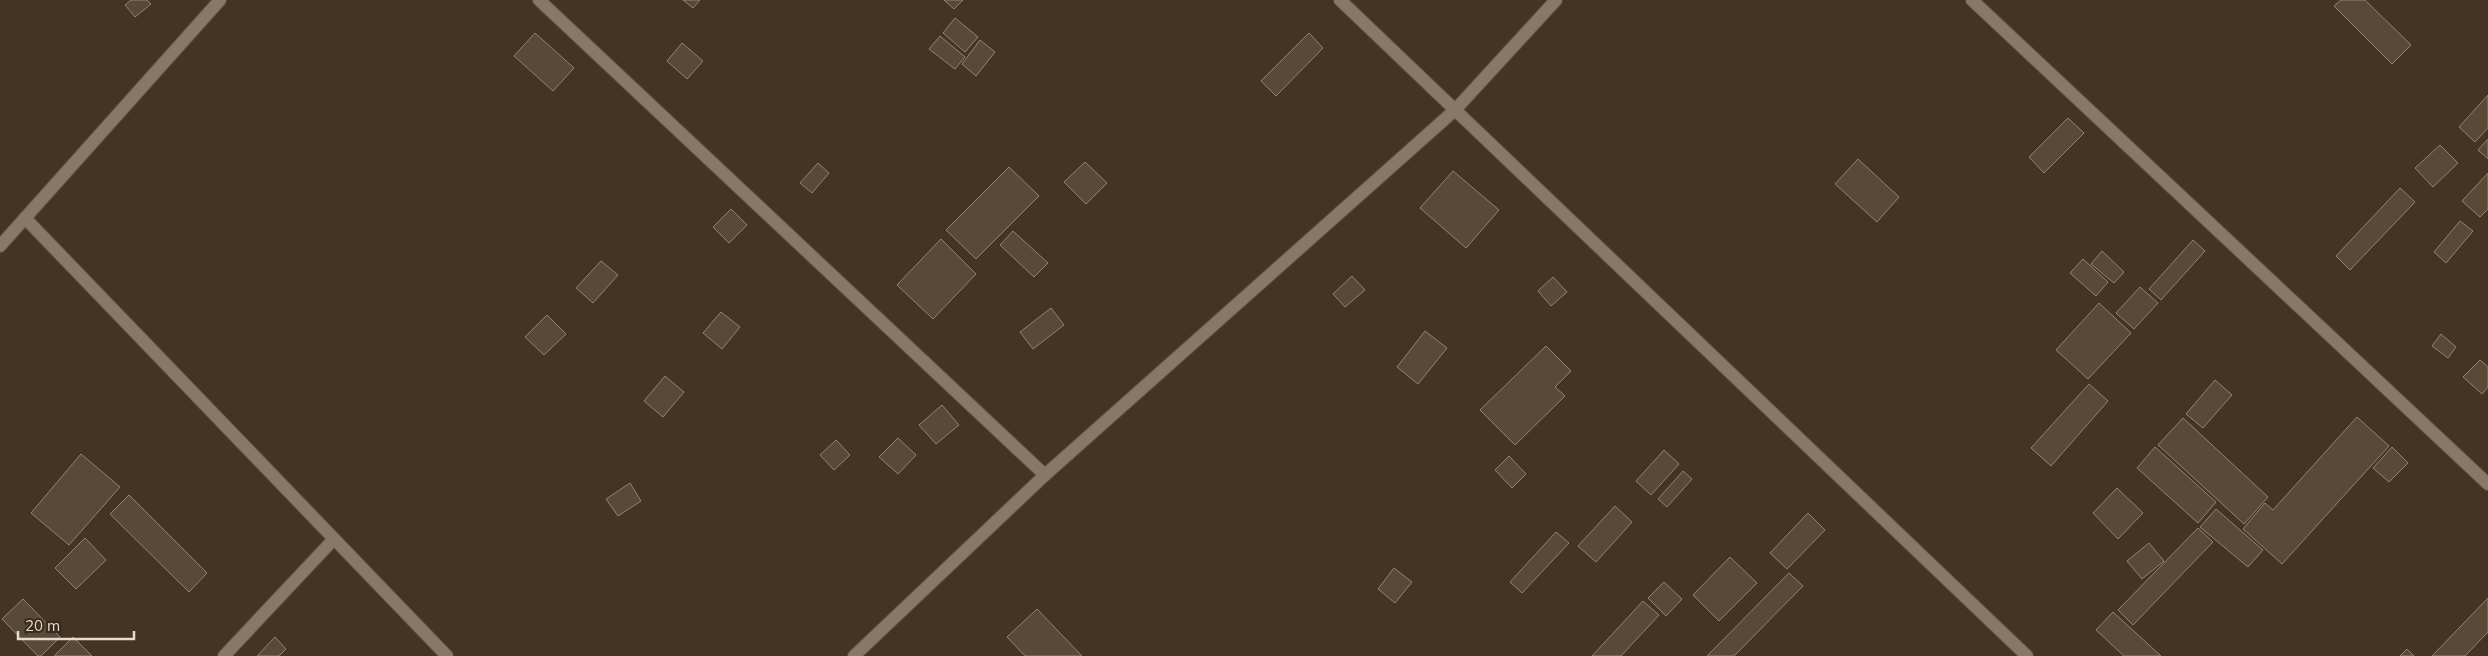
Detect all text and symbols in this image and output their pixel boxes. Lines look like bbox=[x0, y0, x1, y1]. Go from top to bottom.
scale bar bbox=[18, 608, 134, 640]
text: 20 m bbox=[25, 616, 60, 635]

